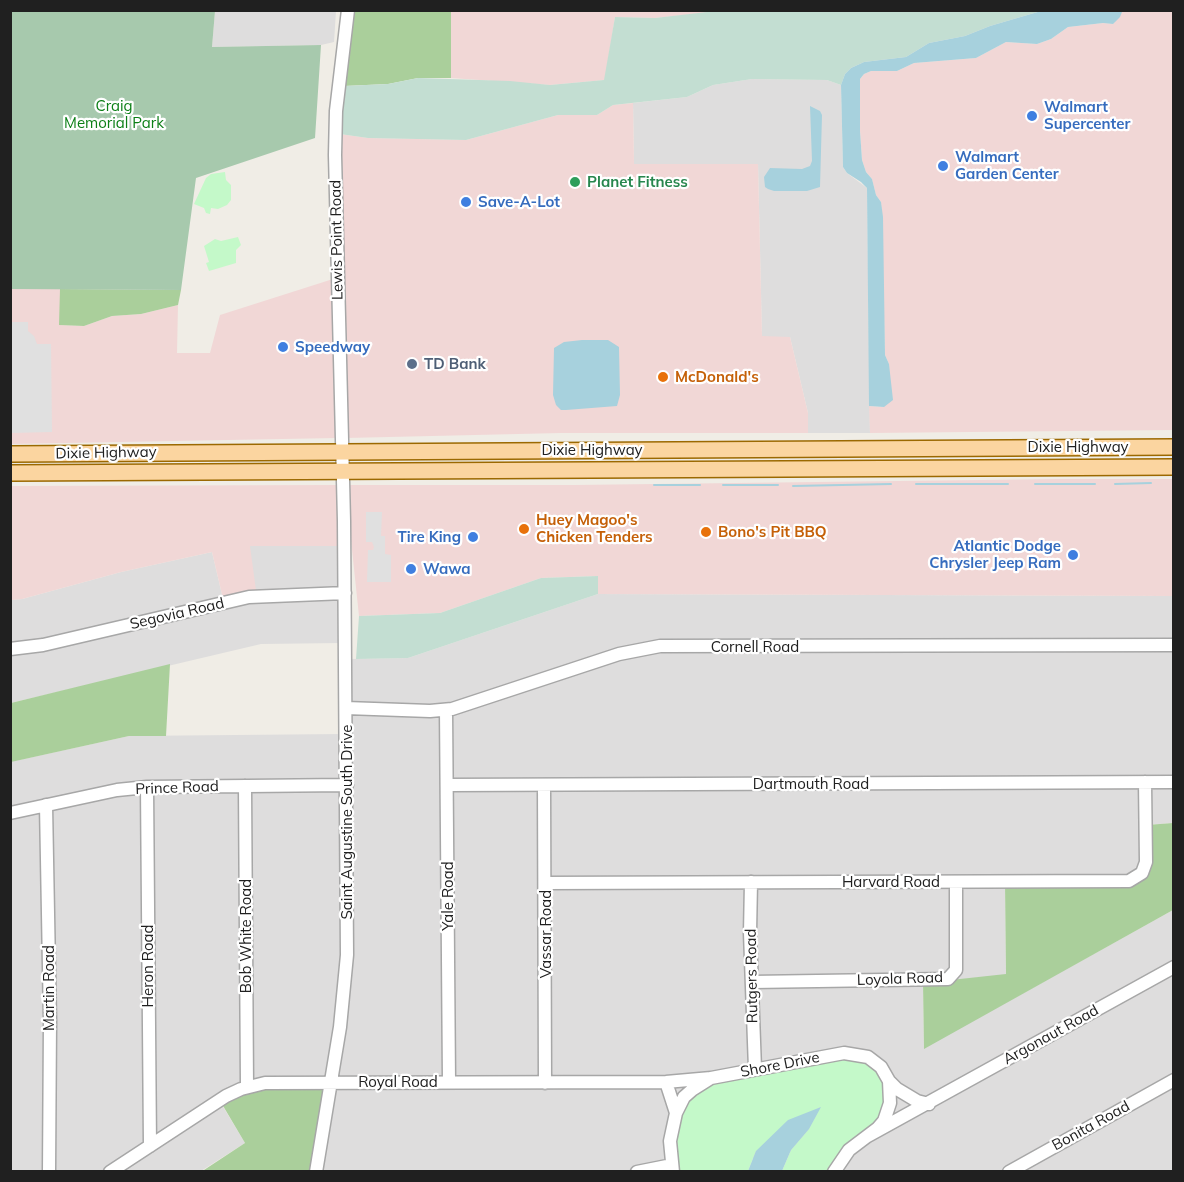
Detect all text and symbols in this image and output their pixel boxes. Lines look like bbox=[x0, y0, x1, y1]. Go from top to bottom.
park label: Craig Memorial Park bbox=[64, 97, 164, 132]
place label: Walmart Supercenter bbox=[1044, 98, 1130, 133]
marker: Walmart Supercenter bbox=[1025, 109, 1039, 123]
place label: Walmart Garden Center bbox=[955, 148, 1059, 183]
marker: Walmart Garden Center bbox=[936, 159, 950, 173]
place label: Planet Fitness bbox=[587, 173, 688, 191]
marker: Planet Fitness bbox=[568, 175, 582, 189]
street label: Lewis Point Road bbox=[327, 180, 347, 300]
place label: Save-A-Lot bbox=[478, 193, 560, 211]
marker: Save-A-Lot bbox=[459, 195, 473, 209]
place label: Speedway bbox=[295, 338, 370, 356]
marker: Speedway bbox=[276, 340, 290, 354]
place label: TD Bank bbox=[424, 355, 486, 373]
marker: TD Bank bbox=[405, 357, 419, 371]
place label: McDonald's bbox=[675, 368, 759, 386]
marker: McDonald's bbox=[656, 370, 670, 384]
street label: Dixie Highway bbox=[1027, 438, 1129, 456]
street label: Dixie Highway bbox=[541, 441, 643, 459]
street label: Dixie Highway bbox=[55, 443, 157, 463]
place label: Huey Magoo's Chicken Tenders bbox=[536, 511, 653, 546]
marker: Huey Magoo's Chicken Tenders bbox=[517, 522, 531, 536]
place label: Bono's Pit BBQ bbox=[718, 523, 827, 541]
marker: Bono's Pit BBQ bbox=[699, 525, 713, 539]
place label: Tire King bbox=[397, 528, 461, 546]
marker: Tire King bbox=[466, 530, 480, 544]
place label: Atlantic Dodge Chrysler Jeep Ram bbox=[929, 537, 1061, 572]
marker: Atlantic Dodge Chrysler Jeep Ram bbox=[1066, 548, 1080, 562]
place label: Wawa bbox=[423, 560, 471, 578]
marker: Wawa bbox=[404, 562, 418, 576]
street label: Segovia Road bbox=[128, 594, 226, 634]
street label: Cornell Road bbox=[711, 638, 799, 656]
street label: Saint Augustine South Drive bbox=[338, 724, 356, 920]
street label: Dartmouth Road bbox=[753, 775, 869, 793]
street label: Prince Road bbox=[135, 778, 219, 798]
street label: Yale Road bbox=[439, 861, 457, 931]
street label: Harvard Road bbox=[842, 873, 940, 891]
street label: Bob White Road bbox=[237, 879, 255, 993]
street label: Vassar Road bbox=[537, 890, 555, 978]
street label: Heron Road bbox=[139, 924, 157, 1008]
street label: Rutgers Road bbox=[742, 928, 762, 1024]
street label: Martin Road bbox=[40, 945, 58, 1031]
street label: Loyola Road bbox=[857, 969, 943, 989]
street label: Argonaut Road bbox=[1000, 1001, 1102, 1069]
street label: Shore Drive bbox=[739, 1048, 821, 1082]
street label: Royal Road bbox=[358, 1073, 438, 1091]
street label: Bonita Road bbox=[1049, 1097, 1133, 1155]

